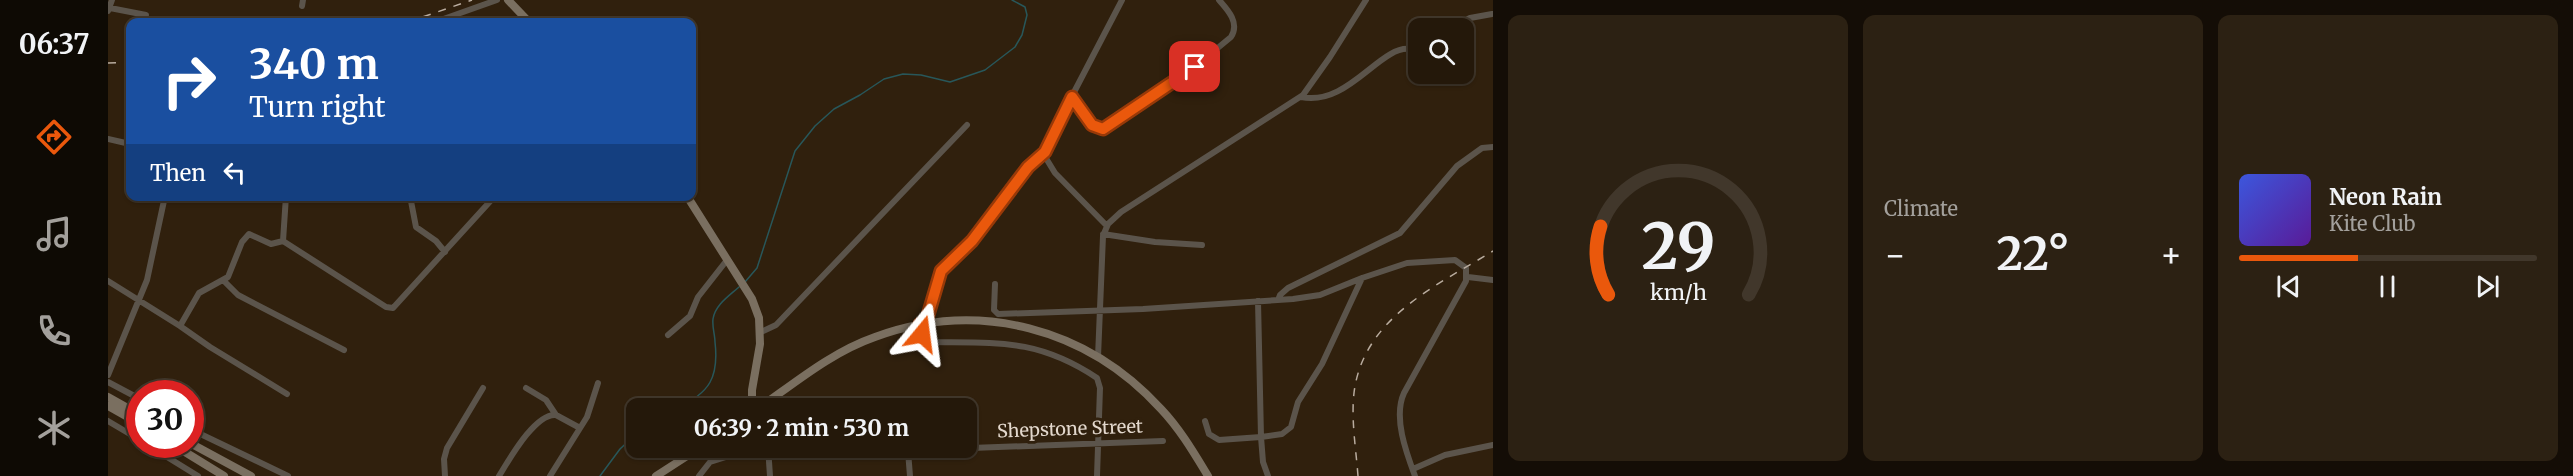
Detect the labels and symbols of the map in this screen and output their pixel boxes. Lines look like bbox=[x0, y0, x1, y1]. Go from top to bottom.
pin bbox=[1169, 41, 1220, 92]
position arrow bbox=[890, 302, 954, 366]
speed limit sign: 30 bbox=[126, 380, 204, 458]
street label: Shepstone Street bbox=[997, 414, 1143, 443]

